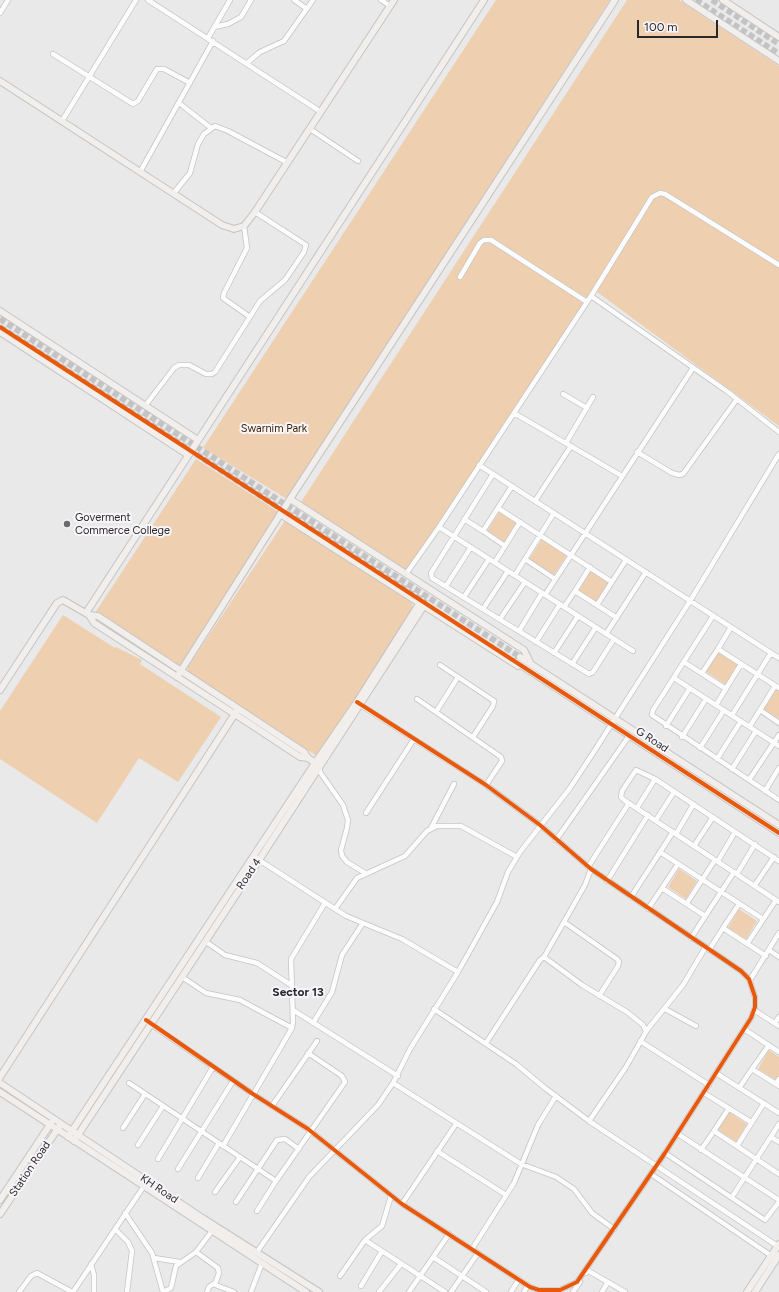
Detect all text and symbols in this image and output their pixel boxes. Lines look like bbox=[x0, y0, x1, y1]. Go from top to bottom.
scale bar bbox=[639, 12, 720, 38]
text: 100 m bbox=[644, 20, 678, 34]
park label: Swarnim Park bbox=[241, 422, 307, 436]
place label: Goverment Commerce College bbox=[75, 511, 170, 537]
marker: Goverment Commerce College bbox=[62, 519, 72, 529]
street label: G Road bbox=[633, 725, 671, 755]
street label: Road 4 bbox=[234, 856, 264, 892]
district label: Sector 13 bbox=[272, 985, 324, 999]
street label: Station Road bbox=[7, 1139, 53, 1199]
street label: KH Road bbox=[137, 1172, 181, 1206]

